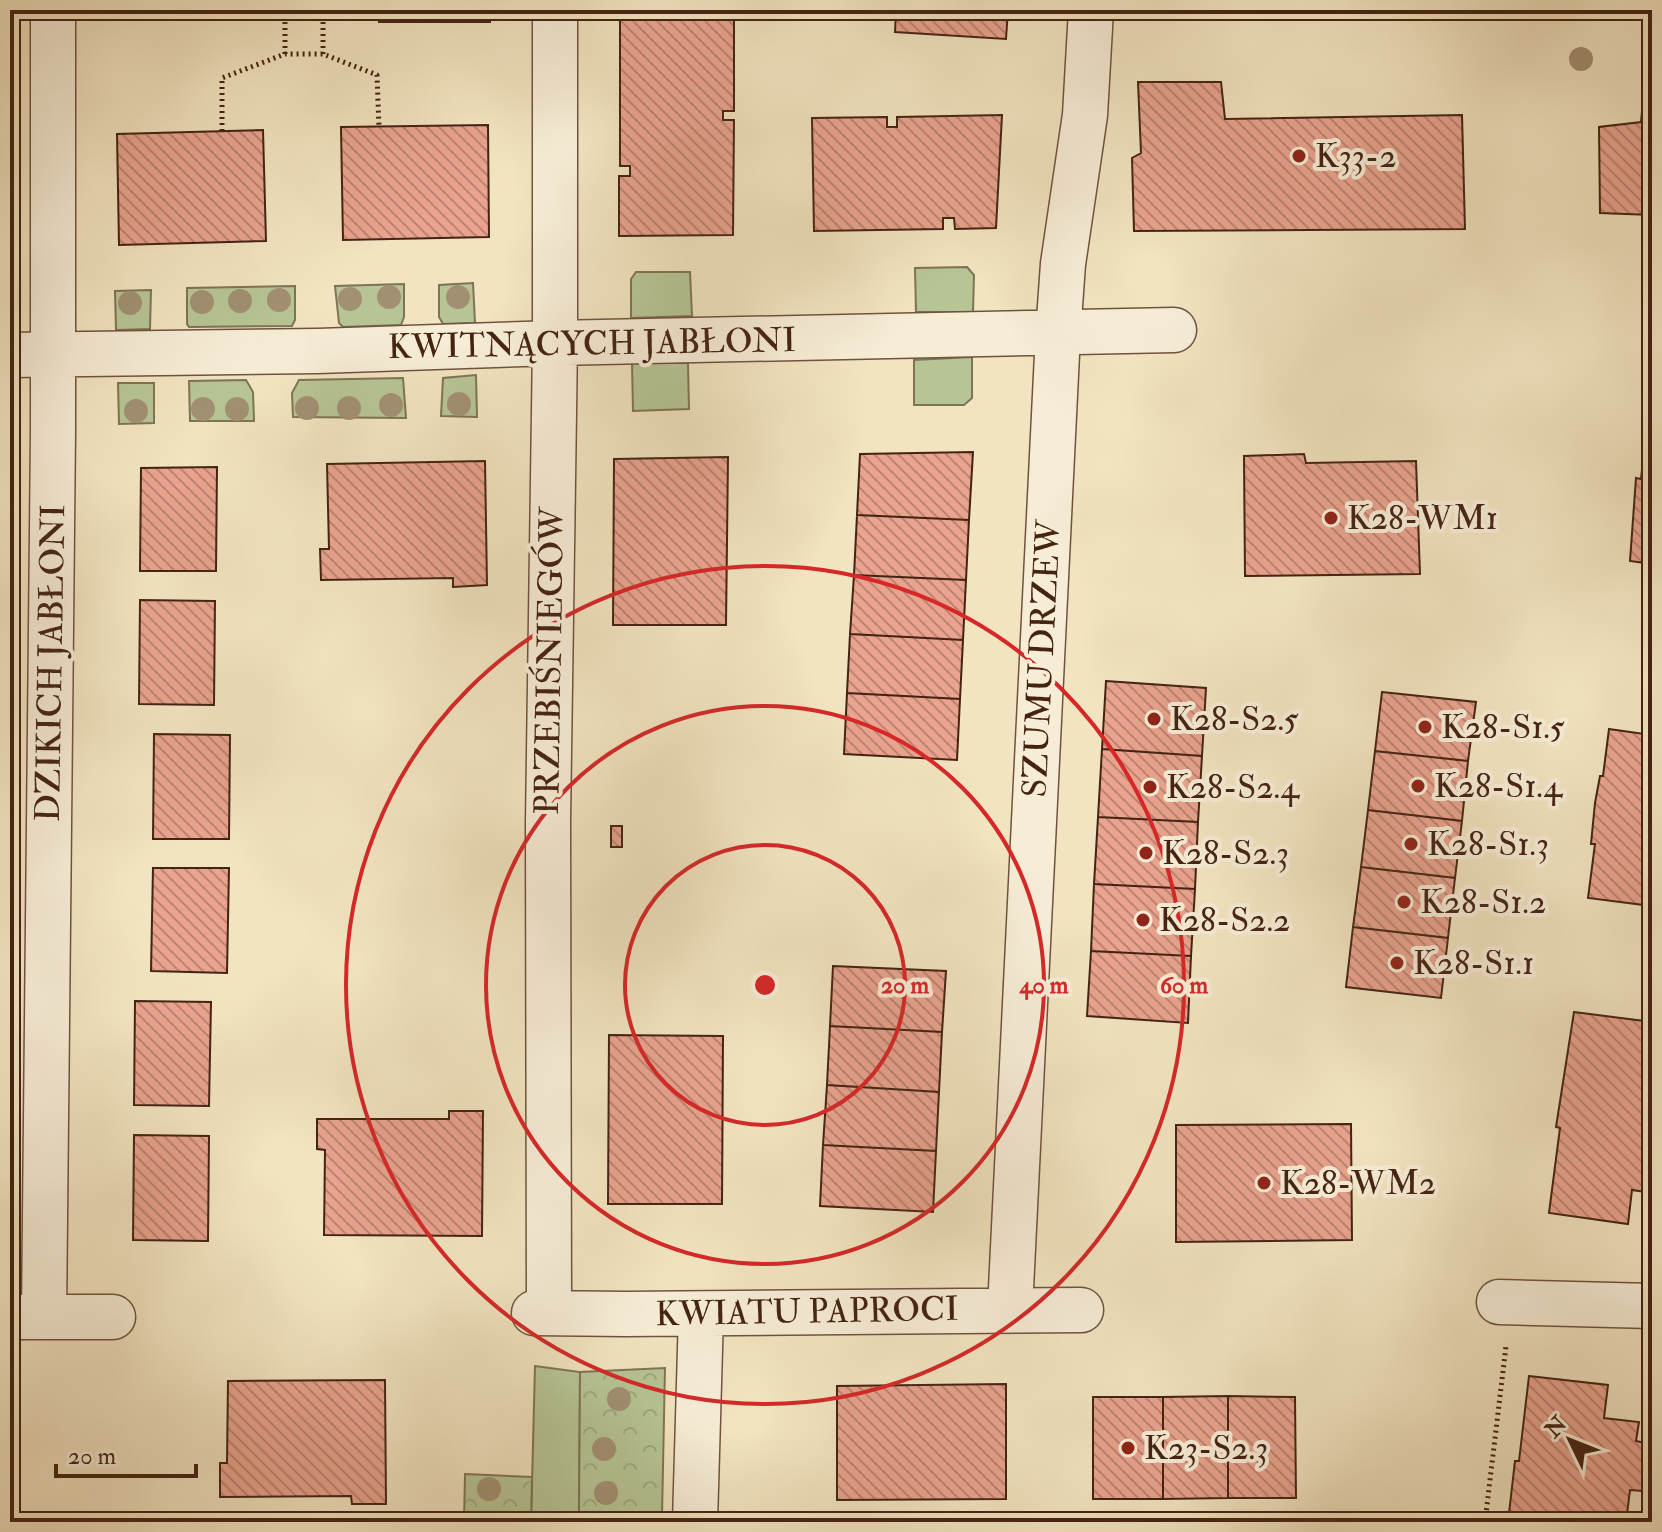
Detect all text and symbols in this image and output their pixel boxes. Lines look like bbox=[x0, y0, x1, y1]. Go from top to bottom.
place label: K33-2 bbox=[1315, 135, 1396, 178]
marker: K33-2 bbox=[1290, 147, 1308, 165]
street label: KWITNĄCYCH JABŁONI bbox=[388, 319, 796, 369]
place label: K28-WM1 bbox=[1347, 497, 1498, 540]
street label: DZIKICH JABŁONI bbox=[27, 504, 75, 822]
street label: PRZEBIŚNIEGÓW bbox=[525, 505, 574, 815]
marker: K28-WM1 bbox=[1322, 509, 1340, 527]
street label: SZUMU DRZEW bbox=[1013, 518, 1071, 799]
place label: K28-S2.5 bbox=[1170, 698, 1299, 741]
place label: K28-S1.5 bbox=[1441, 706, 1564, 749]
marker: K28-S2.5 bbox=[1145, 710, 1163, 728]
marker: K28-S1.5 bbox=[1416, 718, 1434, 736]
place label: K28-S1.4 bbox=[1434, 765, 1563, 808]
place label: K28-S2.4 bbox=[1166, 766, 1301, 809]
marker: K28-S1.4 bbox=[1409, 777, 1427, 795]
marker: K28-S2.4 bbox=[1141, 778, 1159, 796]
place label: K28-S1.3 bbox=[1427, 823, 1549, 866]
place label: K28-S2.3 bbox=[1162, 832, 1289, 875]
marker: K28-S1.3 bbox=[1402, 835, 1420, 853]
marker: K28-S2.3 bbox=[1137, 844, 1155, 862]
place label: K28-S1.2 bbox=[1420, 881, 1546, 924]
marker: K28-S1.2 bbox=[1395, 893, 1413, 911]
place label: K28-S2.2 bbox=[1159, 899, 1290, 942]
marker: K28-S2.2 bbox=[1134, 911, 1152, 929]
place label: K28-S1.1 bbox=[1413, 942, 1534, 985]
marker: K28-S1.1 bbox=[1388, 954, 1406, 972]
text: 20 m bbox=[881, 970, 929, 1001]
text: 40 m bbox=[1019, 970, 1069, 1001]
text: 60 m bbox=[1160, 970, 1208, 1001]
centre of rings bbox=[751, 971, 779, 999]
place label: K28-WM2 bbox=[1280, 1162, 1436, 1205]
marker: K28-WM2 bbox=[1255, 1174, 1273, 1192]
street label: KWIATU PAPROCI bbox=[655, 1288, 959, 1336]
north arrow bbox=[1530, 1400, 1610, 1480]
text: N bbox=[1538, 1410, 1573, 1445]
place label: K23-S2.3 bbox=[1144, 1427, 1268, 1470]
scale bar bbox=[56, 1428, 196, 1478]
marker: K23-S2.3 bbox=[1119, 1439, 1137, 1457]
text: 20 m bbox=[68, 1441, 117, 1472]

